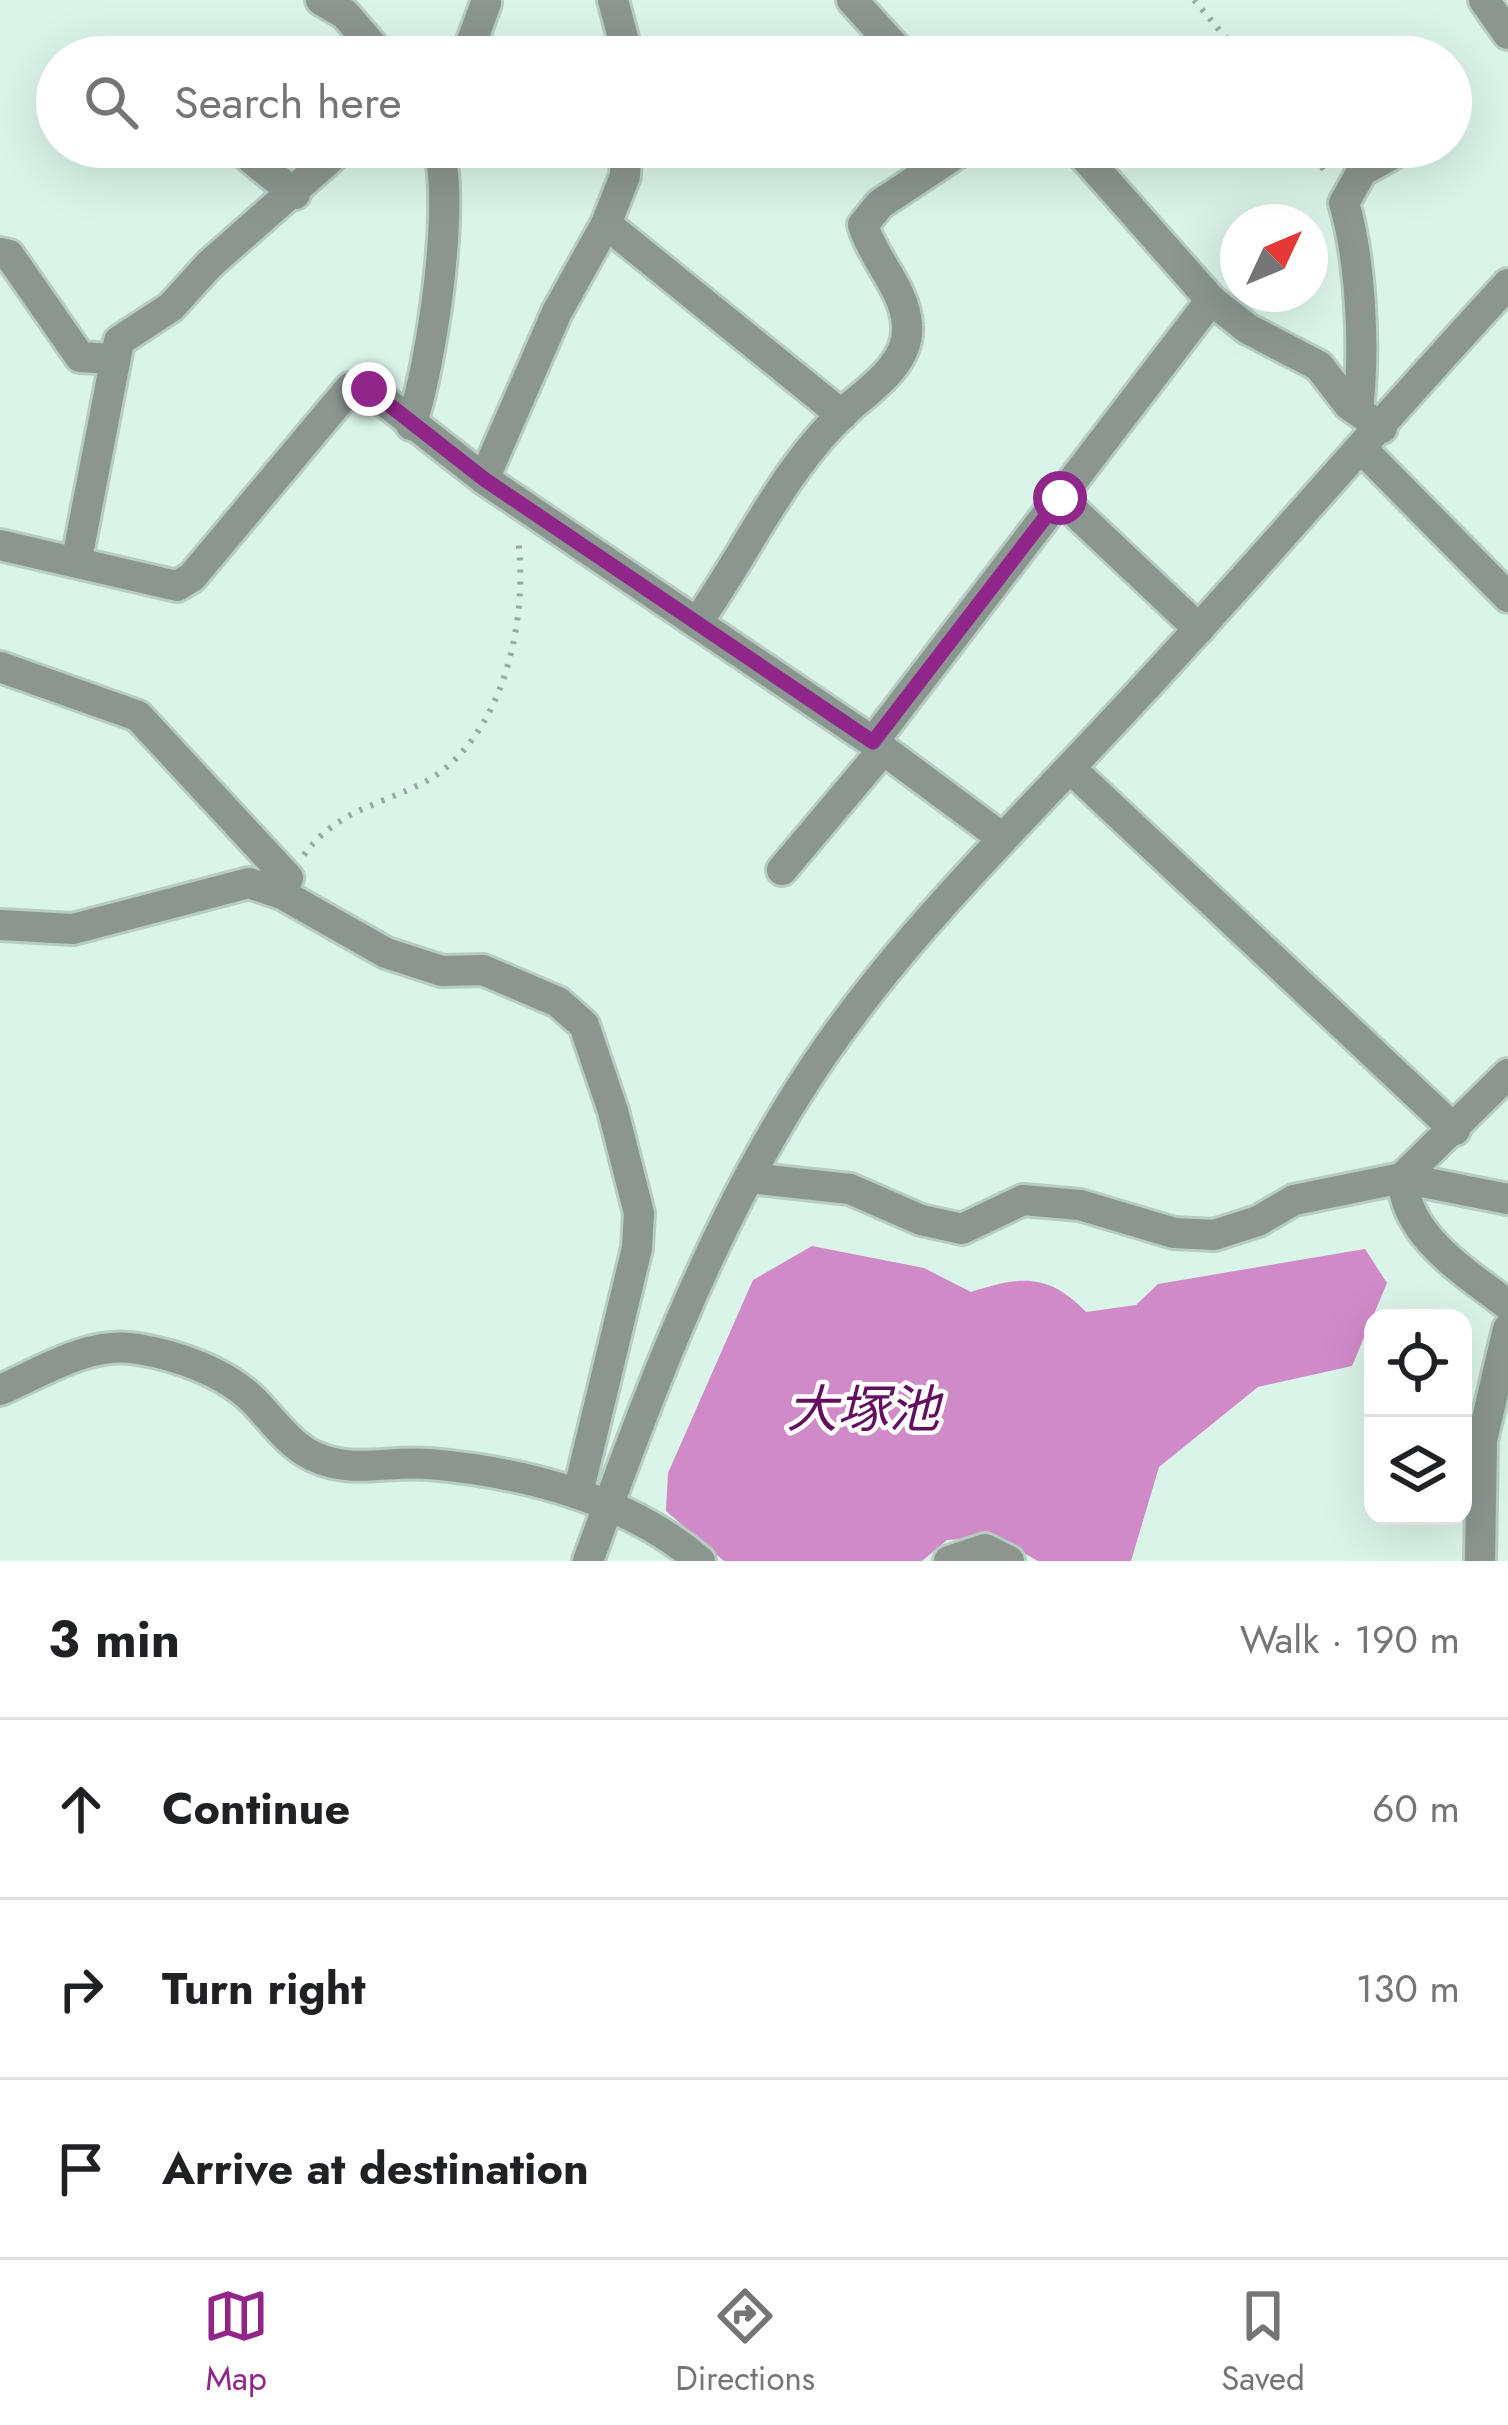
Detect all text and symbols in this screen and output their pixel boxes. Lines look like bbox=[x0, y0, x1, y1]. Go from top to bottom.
search box bbox=[36, 36, 1472, 168]
icon: search bbox=[78, 69, 144, 135]
text: Search here bbox=[174, 70, 402, 135]
north arrow bbox=[1220, 204, 1328, 312]
route end bbox=[342, 362, 396, 416]
route start bbox=[1033, 471, 1087, 525]
map controls bbox=[1364, 1309, 1472, 1525]
button: locate bbox=[1364, 1309, 1472, 1417]
water label: 大塚池 bbox=[786, 1372, 944, 1446]
button: layers bbox=[1364, 1417, 1472, 1525]
text: 3 min bbox=[48, 1602, 180, 1676]
text: Walk · 190 m bbox=[1240, 1611, 1460, 1668]
icon: ahead bbox=[48, 1776, 114, 1842]
text: Continue bbox=[162, 1776, 350, 1841]
text: 60 m bbox=[1372, 1780, 1460, 1837]
icon: right bbox=[48, 1956, 114, 2022]
text: Turn right bbox=[162, 1956, 366, 2021]
text: 130 m bbox=[1356, 1960, 1460, 2017]
icon: arrive bbox=[48, 2136, 114, 2202]
text: Arrive at destination bbox=[162, 2136, 589, 2201]
tab: Map bbox=[203, 2283, 269, 2402]
tab: Directions bbox=[675, 2283, 815, 2402]
tab: Saved bbox=[1221, 2283, 1305, 2402]

